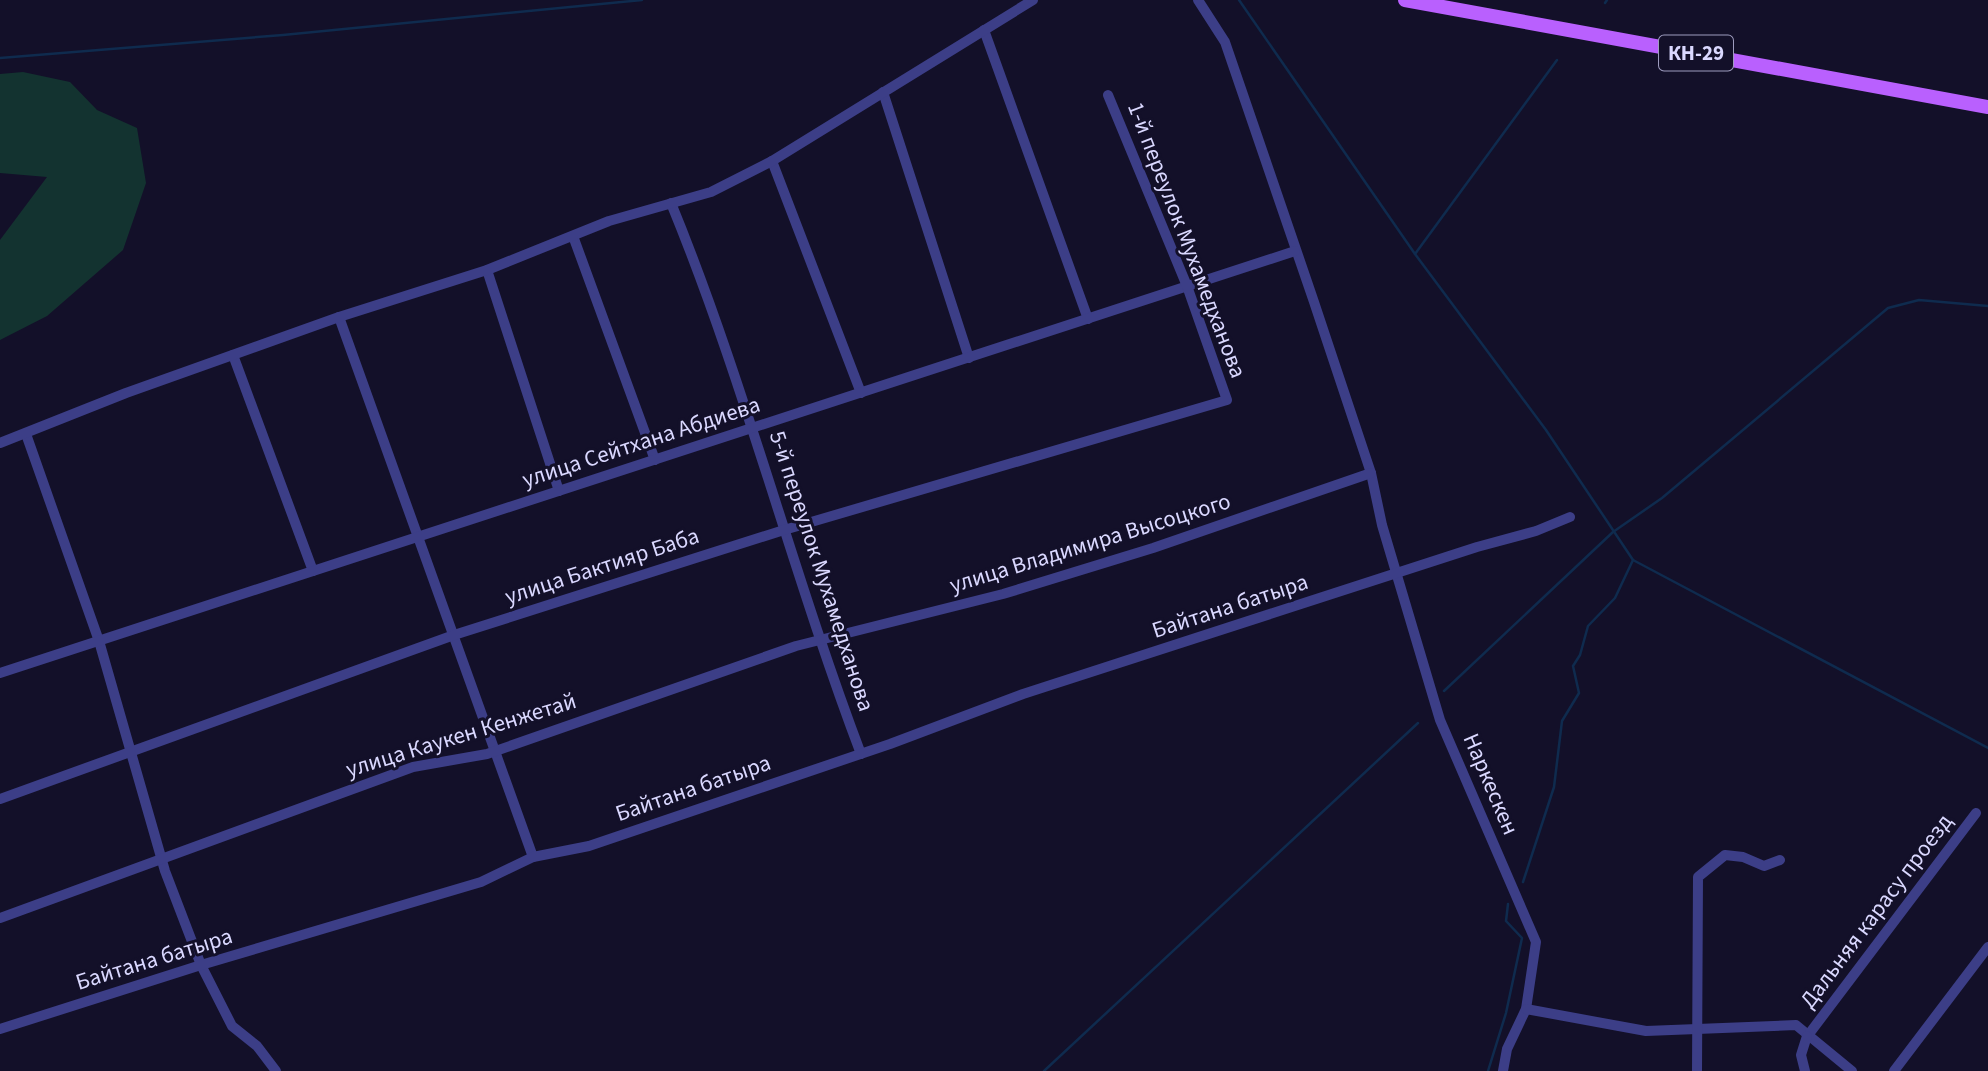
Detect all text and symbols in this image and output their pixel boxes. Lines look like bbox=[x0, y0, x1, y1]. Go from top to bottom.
road number: КН-29 bbox=[1659, 36, 1733, 70]
street label: 1-й переулок Мухамедханова bbox=[1119, 97, 1255, 383]
street label: улица Сейтхана Абдиева bbox=[518, 388, 764, 496]
street label: 5-й переулок Мухамедханова bbox=[761, 427, 883, 715]
street label: улица Владимира Высоцкого bbox=[945, 484, 1235, 602]
street label: улица Бактияр Баба bbox=[501, 519, 703, 613]
street label: Байтана батыра bbox=[1148, 565, 1312, 647]
street label: улица Каукен Кенжетай bbox=[342, 684, 580, 786]
street label: Наркескен bbox=[1455, 728, 1527, 840]
street label: Байтана батыра bbox=[611, 746, 775, 830]
street label: Дальняя карасу проезд bbox=[1792, 807, 1960, 1015]
street label: Байтана батыра bbox=[72, 919, 236, 999]

